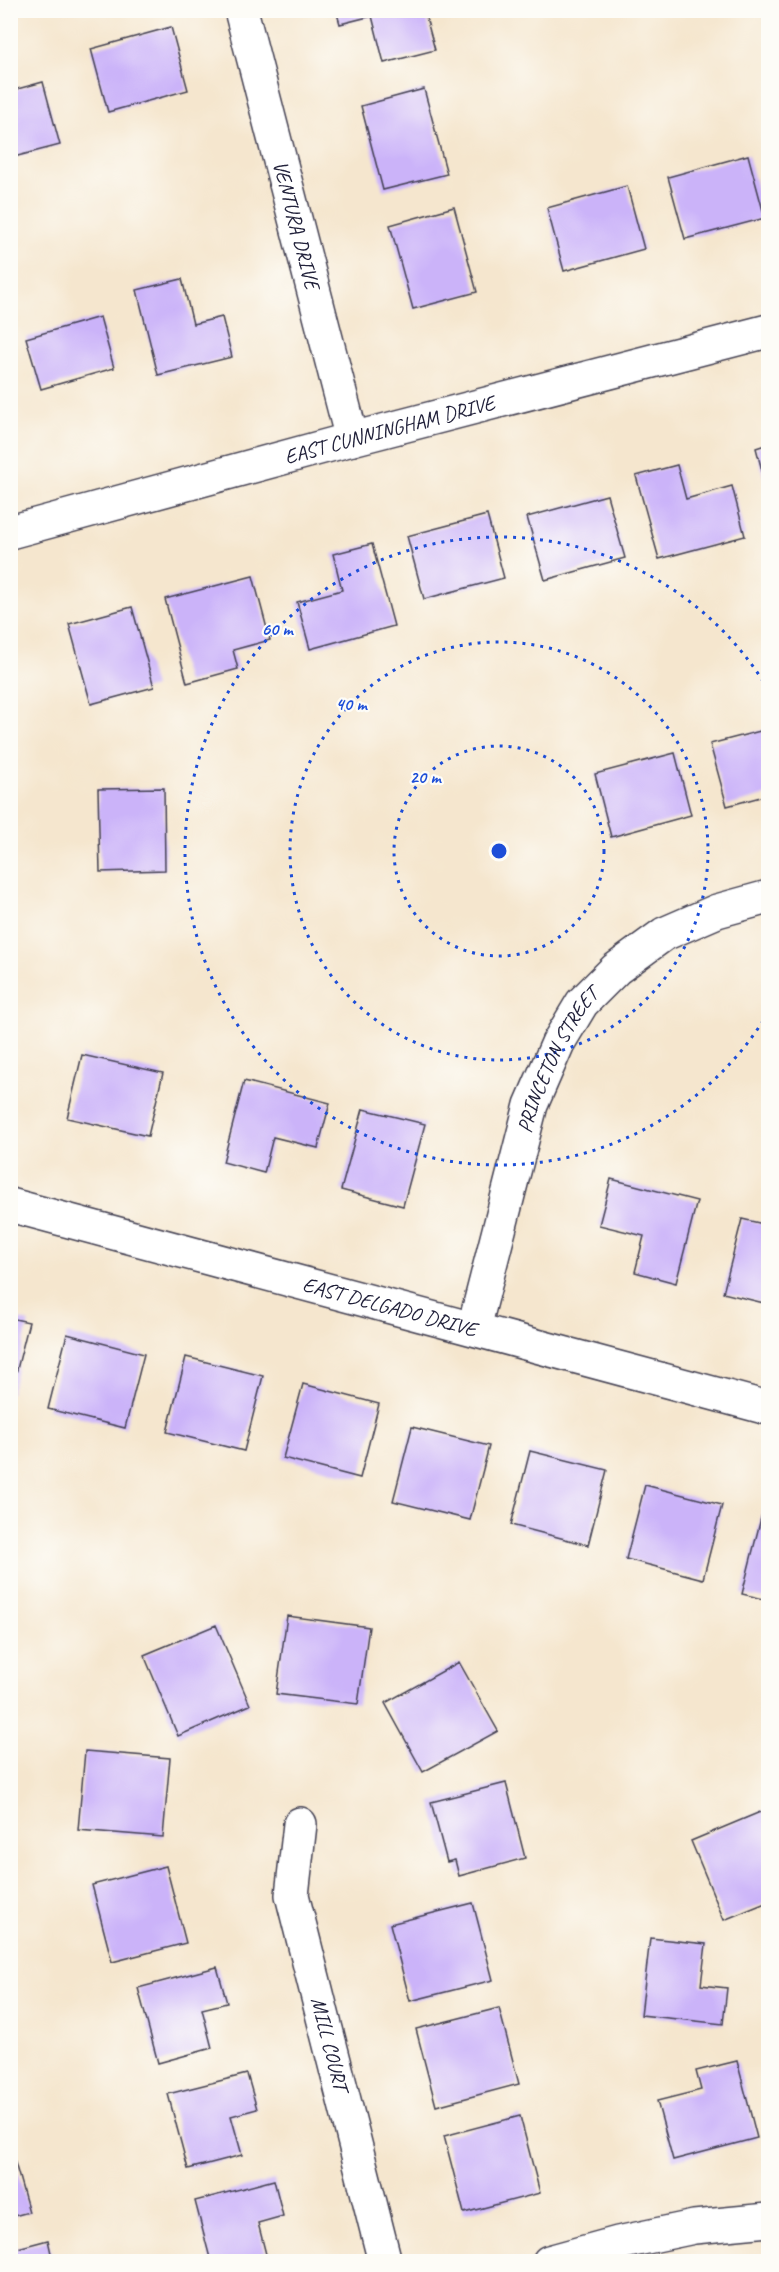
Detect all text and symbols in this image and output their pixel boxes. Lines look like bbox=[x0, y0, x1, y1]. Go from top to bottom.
street label: VENTURA DRIVE bbox=[268, 158, 326, 294]
street label: EAST CUNNINGHAM DRIVE bbox=[281, 389, 500, 470]
text: 60 m bbox=[261, 618, 294, 640]
text: 40 m bbox=[336, 693, 368, 715]
text: 20 m bbox=[410, 766, 442, 788]
centre of rings bbox=[489, 841, 509, 861]
street label: PRINCETON STREET bbox=[511, 978, 607, 1136]
street label: EAST DELGADO DRIVE bbox=[300, 1271, 482, 1343]
street label: MILL COURT bbox=[305, 1994, 355, 2098]

